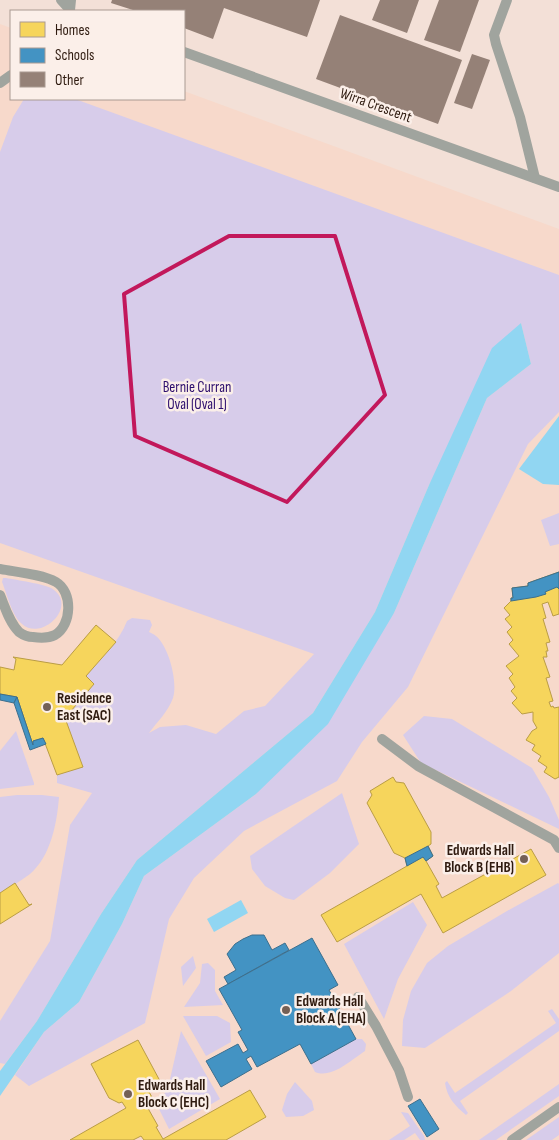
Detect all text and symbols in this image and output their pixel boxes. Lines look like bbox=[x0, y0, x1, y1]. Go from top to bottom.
legend bbox=[10, 10, 185, 100]
text: Homes bbox=[55, 21, 90, 40]
text: Schools bbox=[55, 46, 94, 65]
text: Other bbox=[55, 71, 84, 90]
street label: Wirra Crescent bbox=[337, 84, 415, 127]
park label: Bernie Curran Oval (Oval 1) bbox=[163, 378, 231, 414]
place label: Residence East (SAC) bbox=[57, 689, 112, 725]
marker: Residence East (SAC) bbox=[41, 701, 53, 713]
place label: Edwards Hall Block B (EHB) bbox=[444, 841, 514, 877]
marker: Edwards Hall Block B (EHB) bbox=[518, 853, 530, 865]
place label: Edwards Hall Block A (EHA) bbox=[296, 992, 366, 1028]
marker: Edwards Hall Block A (EHA) bbox=[280, 1004, 292, 1016]
place label: Edwards Hall Block C (EHC) bbox=[138, 1076, 209, 1112]
marker: Edwards Hall Block C (EHC) bbox=[122, 1088, 134, 1100]

